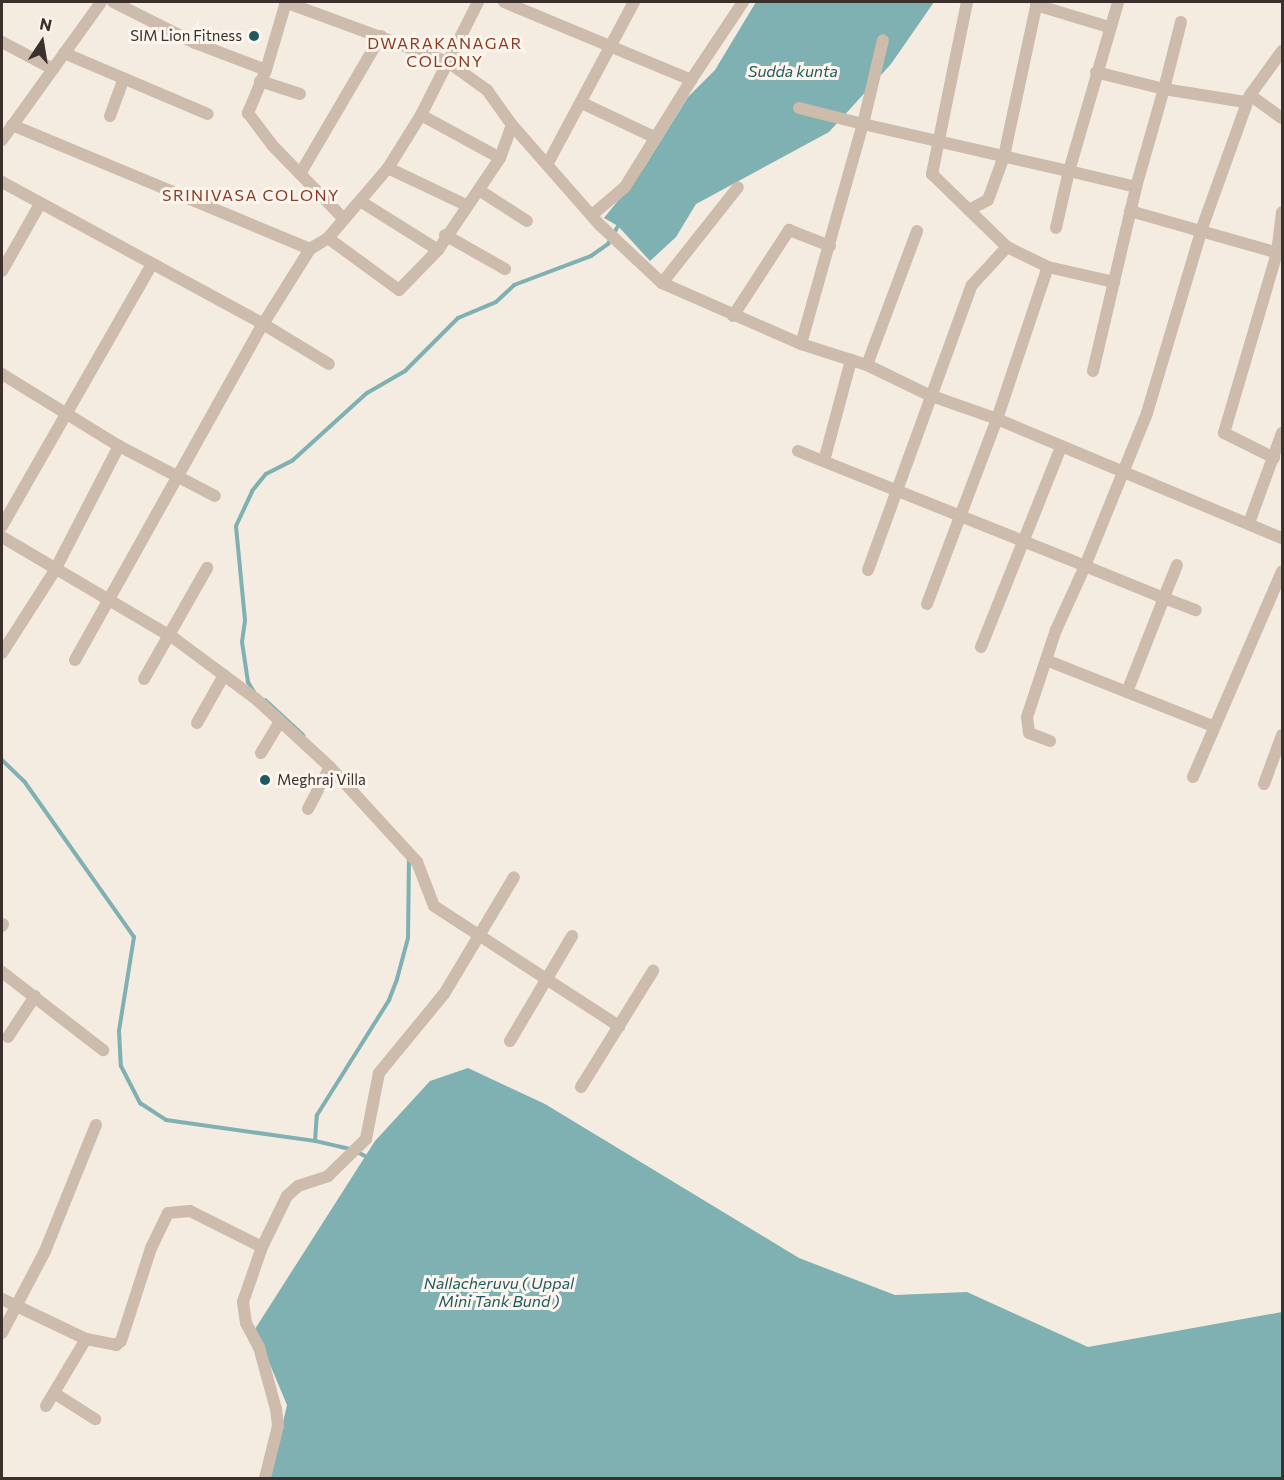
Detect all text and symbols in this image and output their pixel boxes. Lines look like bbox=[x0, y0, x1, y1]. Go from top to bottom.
north arrow bbox=[12, 12, 72, 72]
text: N bbox=[38, 13, 54, 34]
place label: SIM Lion Fitness bbox=[130, 27, 242, 45]
marker: SIM Lion Fitness bbox=[247, 29, 261, 43]
district label: DWARAKANAGAR COLONY bbox=[367, 33, 523, 71]
water label: Sudda kunta bbox=[748, 61, 838, 81]
district label: SRINIVASA COLONY bbox=[162, 185, 340, 205]
place label: Meghraj Villa bbox=[277, 771, 366, 789]
marker: Meghraj Villa bbox=[258, 773, 272, 787]
water label: Nallacheruvu ( Uppal Mini Tank Bund ) bbox=[424, 1273, 574, 1311]

